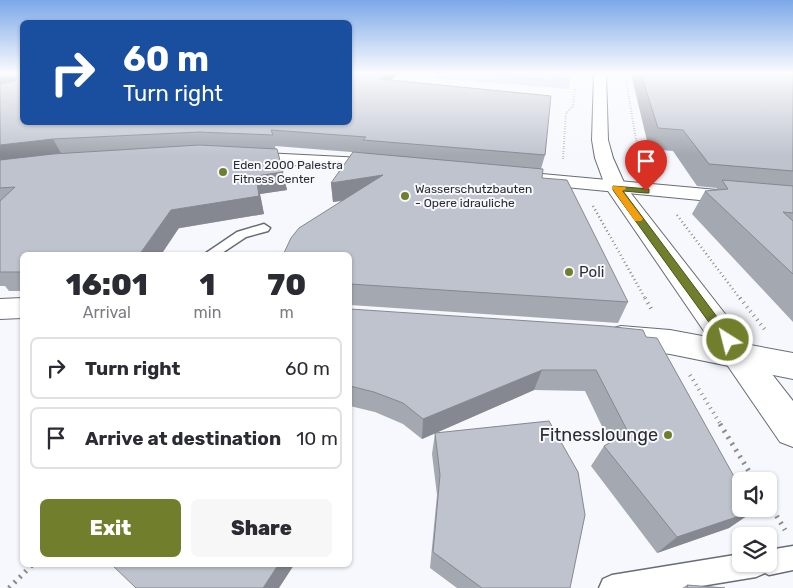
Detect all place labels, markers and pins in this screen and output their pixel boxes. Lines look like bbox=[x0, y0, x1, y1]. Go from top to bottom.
pin bbox=[625, 140, 667, 191]
place label: Eden 2000 Palestra Fitness Center bbox=[233, 158, 343, 186]
marker: Eden 2000 Palestra Fitness Center bbox=[217, 166, 229, 178]
place label: Wasserschutzbauten - Opere idrauliche bbox=[415, 182, 532, 210]
marker: Wasserschutzbauten - Opere idrauliche bbox=[399, 190, 411, 202]
place label: Poli bbox=[579, 263, 604, 281]
marker: Poli bbox=[563, 266, 575, 278]
place label: Fitnesslounge bbox=[539, 424, 658, 446]
marker: Fitnesslounge bbox=[662, 429, 674, 441]

